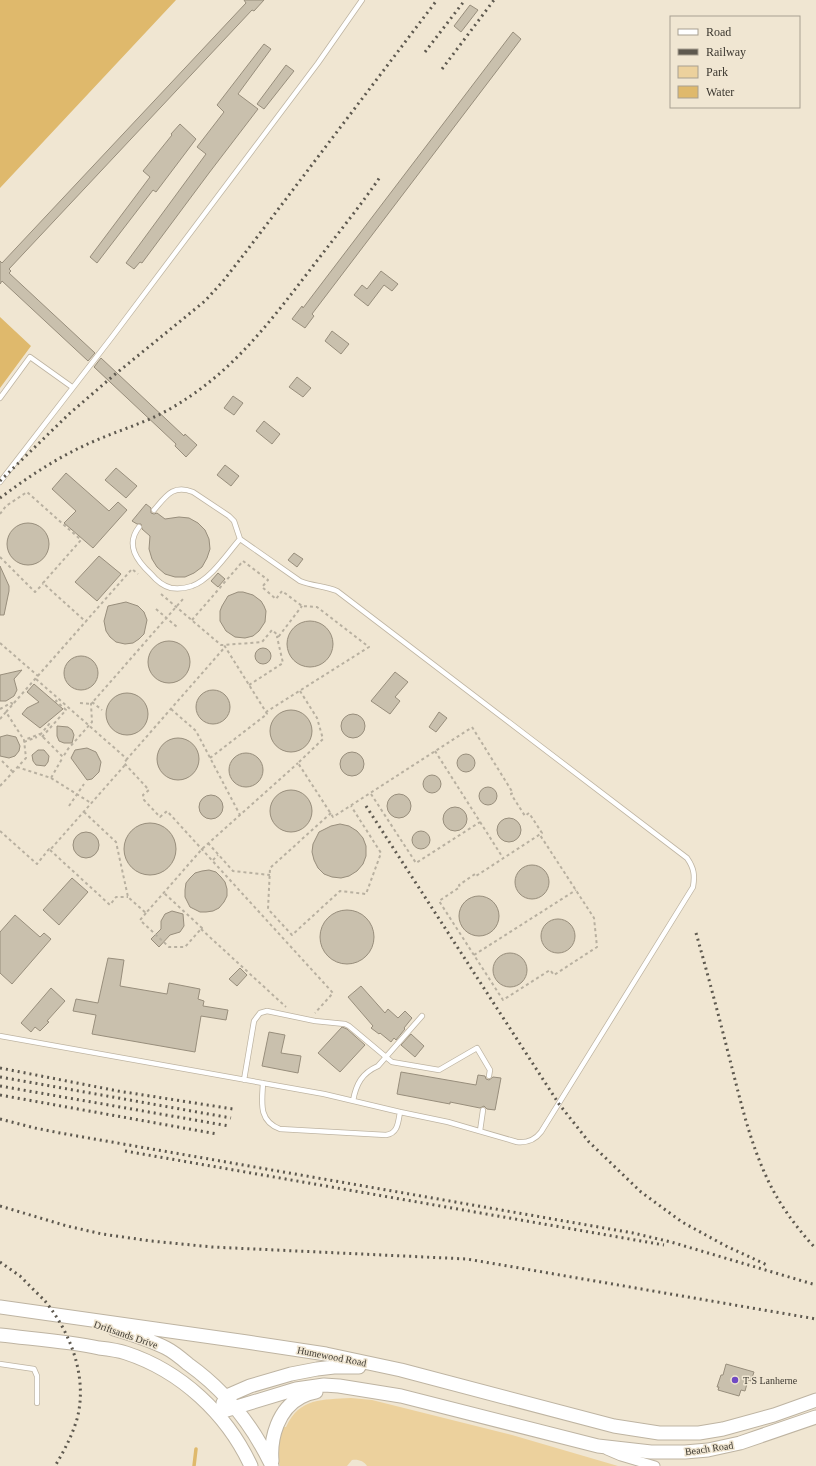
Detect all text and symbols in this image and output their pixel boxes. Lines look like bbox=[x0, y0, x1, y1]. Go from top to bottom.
legend bbox=[670, 16, 800, 108]
text: Road bbox=[706, 25, 731, 39]
text: Railway bbox=[706, 45, 746, 59]
text: Park bbox=[706, 65, 728, 79]
text: Water bbox=[706, 85, 734, 99]
street label: Driftsands Drive bbox=[92, 1318, 160, 1351]
street label: Humewood Road bbox=[296, 1344, 367, 1369]
marker: T S Lanherne bbox=[730, 1375, 740, 1385]
place label: T S Lanherne bbox=[743, 1375, 798, 1386]
street label: Beach Road bbox=[684, 1440, 734, 1457]

